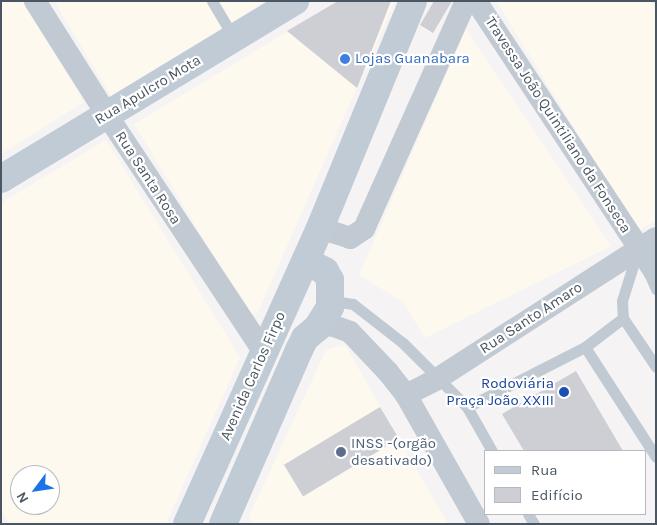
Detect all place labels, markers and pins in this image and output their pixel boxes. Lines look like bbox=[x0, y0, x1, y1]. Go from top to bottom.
place label: Lojas Guanabara bbox=[355, 50, 470, 68]
marker: Lojas Guanabara bbox=[339, 53, 351, 65]
place label: Rodoviária Praça João XXIII bbox=[446, 374, 554, 409]
marker: Rodoviária Praça João XXIII bbox=[558, 386, 570, 398]
place label: INSS -(orgão desativado) bbox=[351, 434, 436, 469]
marker: INSS -(orgão desativado) bbox=[335, 446, 347, 458]

